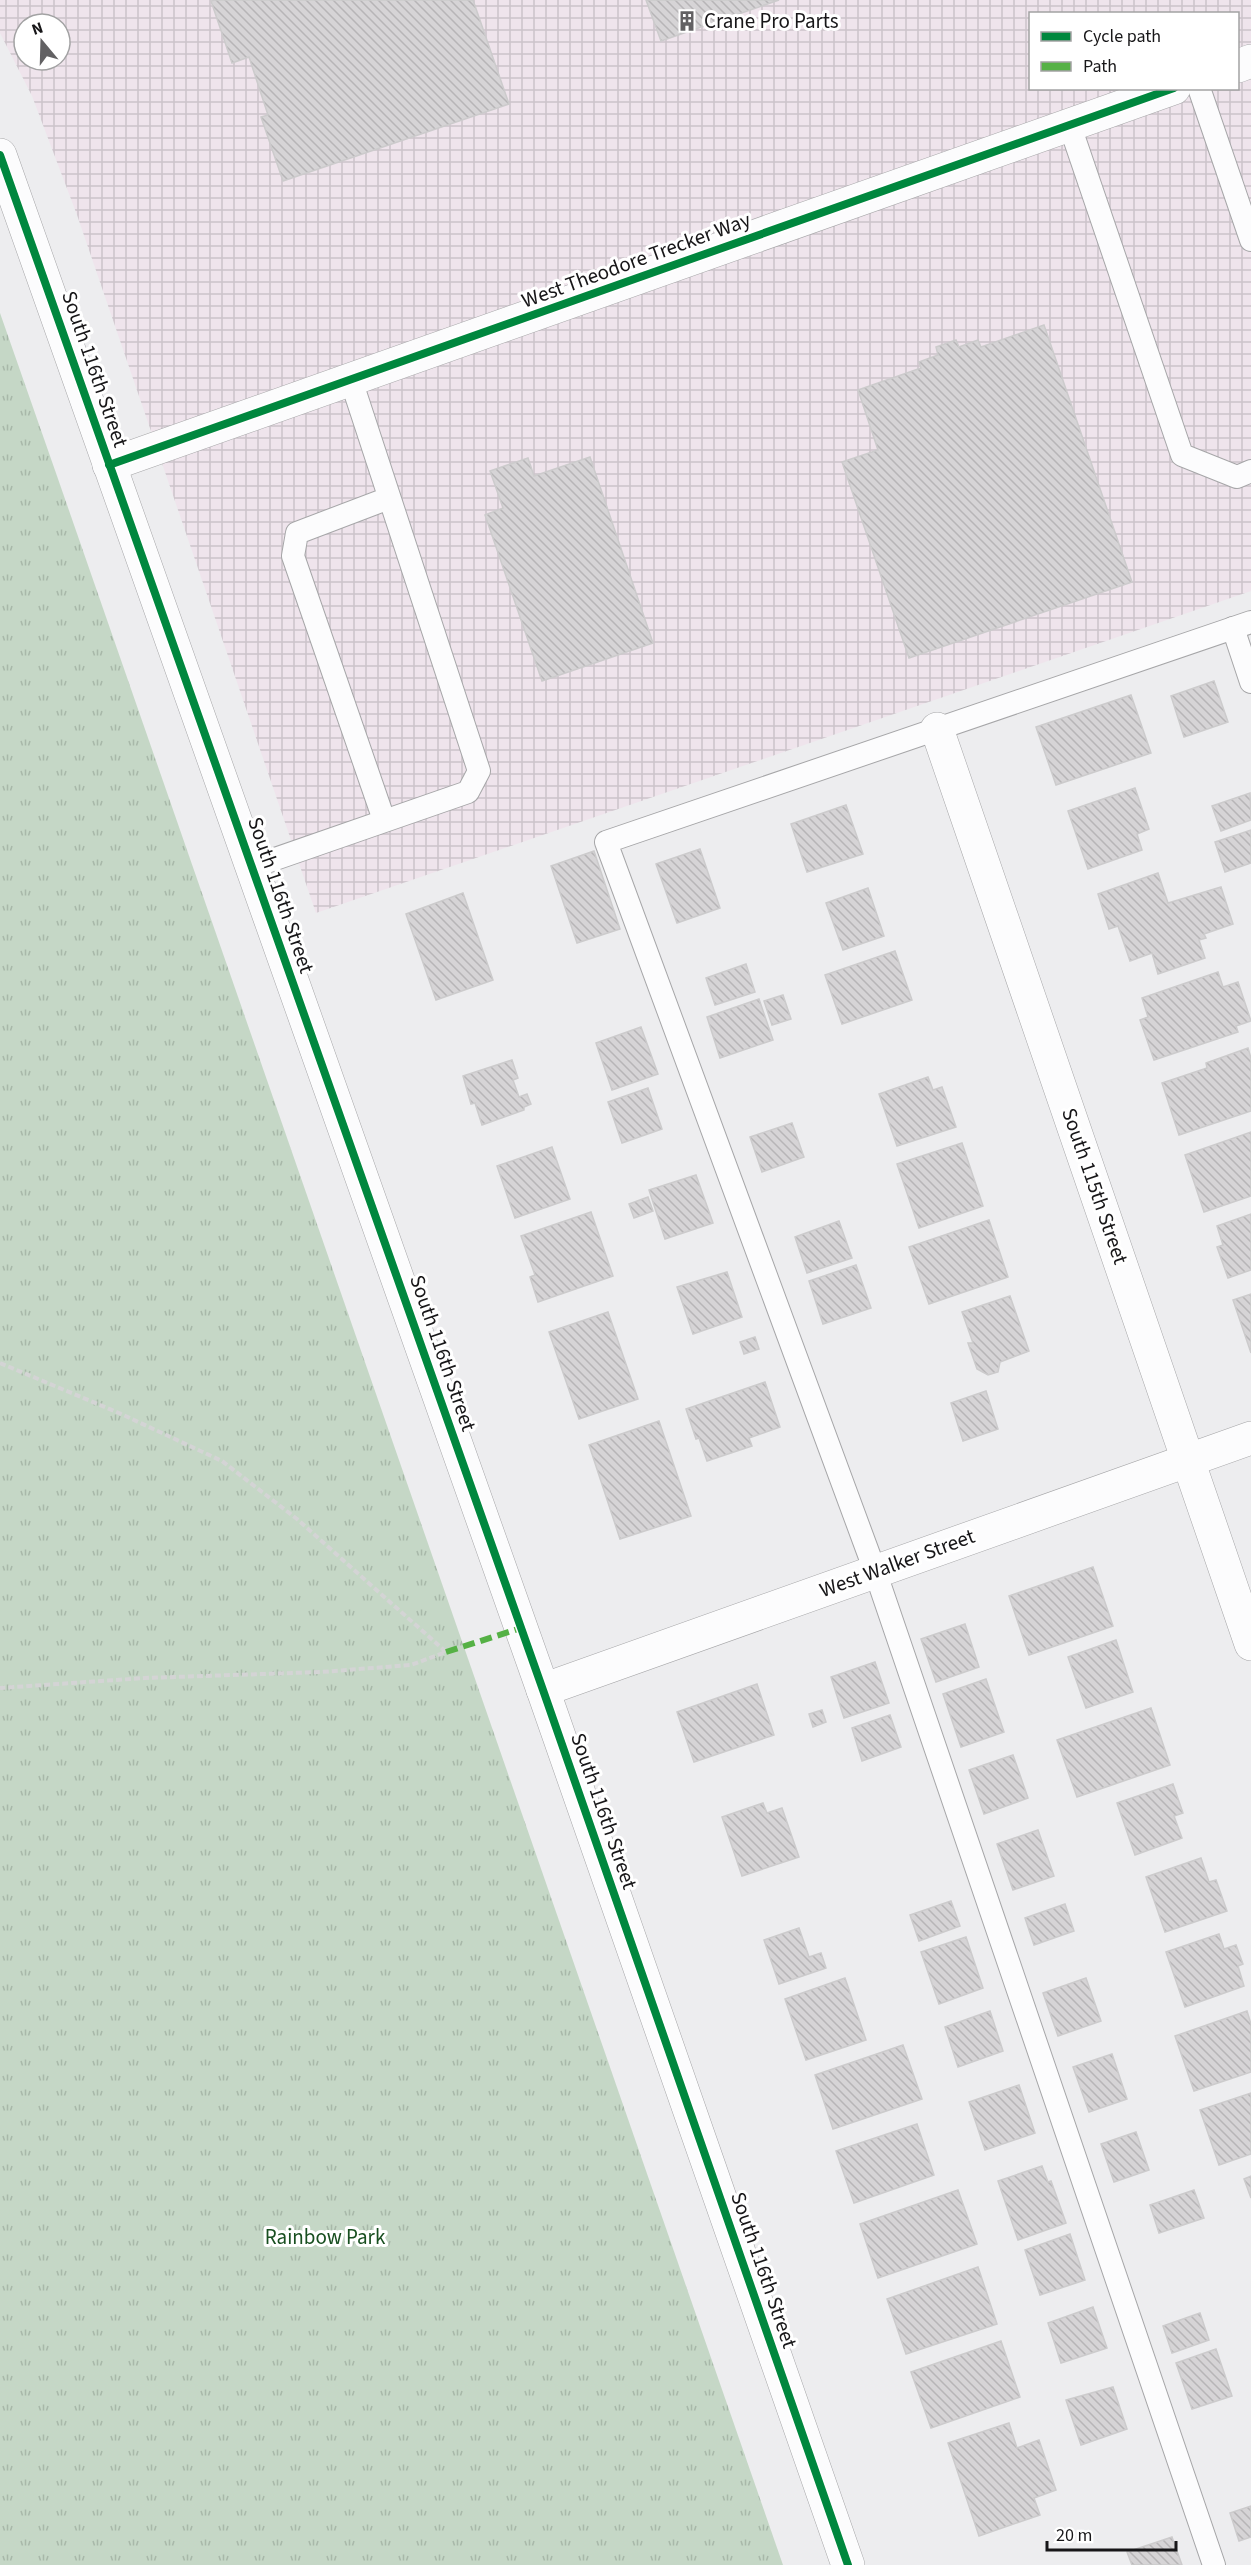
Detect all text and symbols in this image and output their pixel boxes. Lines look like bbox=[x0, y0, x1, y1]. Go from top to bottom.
place label: Crane Pro Parts bbox=[704, 6, 839, 36]
building icon: Crane Pro Parts bbox=[675, 9, 699, 33]
north arrow bbox=[12, 12, 72, 72]
legend bbox=[1029, 12, 1239, 90]
text: N bbox=[29, 17, 46, 41]
text: Cycle path bbox=[1083, 24, 1161, 49]
text: Path bbox=[1083, 54, 1117, 79]
street label: West Theodore Trecker Way bbox=[517, 205, 755, 315]
street label: South 116th Street bbox=[54, 287, 136, 451]
street label: South 116th Street bbox=[240, 813, 322, 977]
street label: South 115th Street bbox=[1054, 1104, 1136, 1268]
street label: South 116th Street bbox=[402, 1271, 484, 1435]
street label: West Walker Street bbox=[815, 1521, 979, 1605]
street label: South 116th Street bbox=[563, 1729, 645, 1893]
street label: South 116th Street bbox=[723, 2188, 805, 2352]
park label: Rainbow Park bbox=[265, 2222, 386, 2252]
scale bar bbox=[1047, 2514, 1176, 2552]
text: 20 m bbox=[1056, 2523, 1092, 2548]

